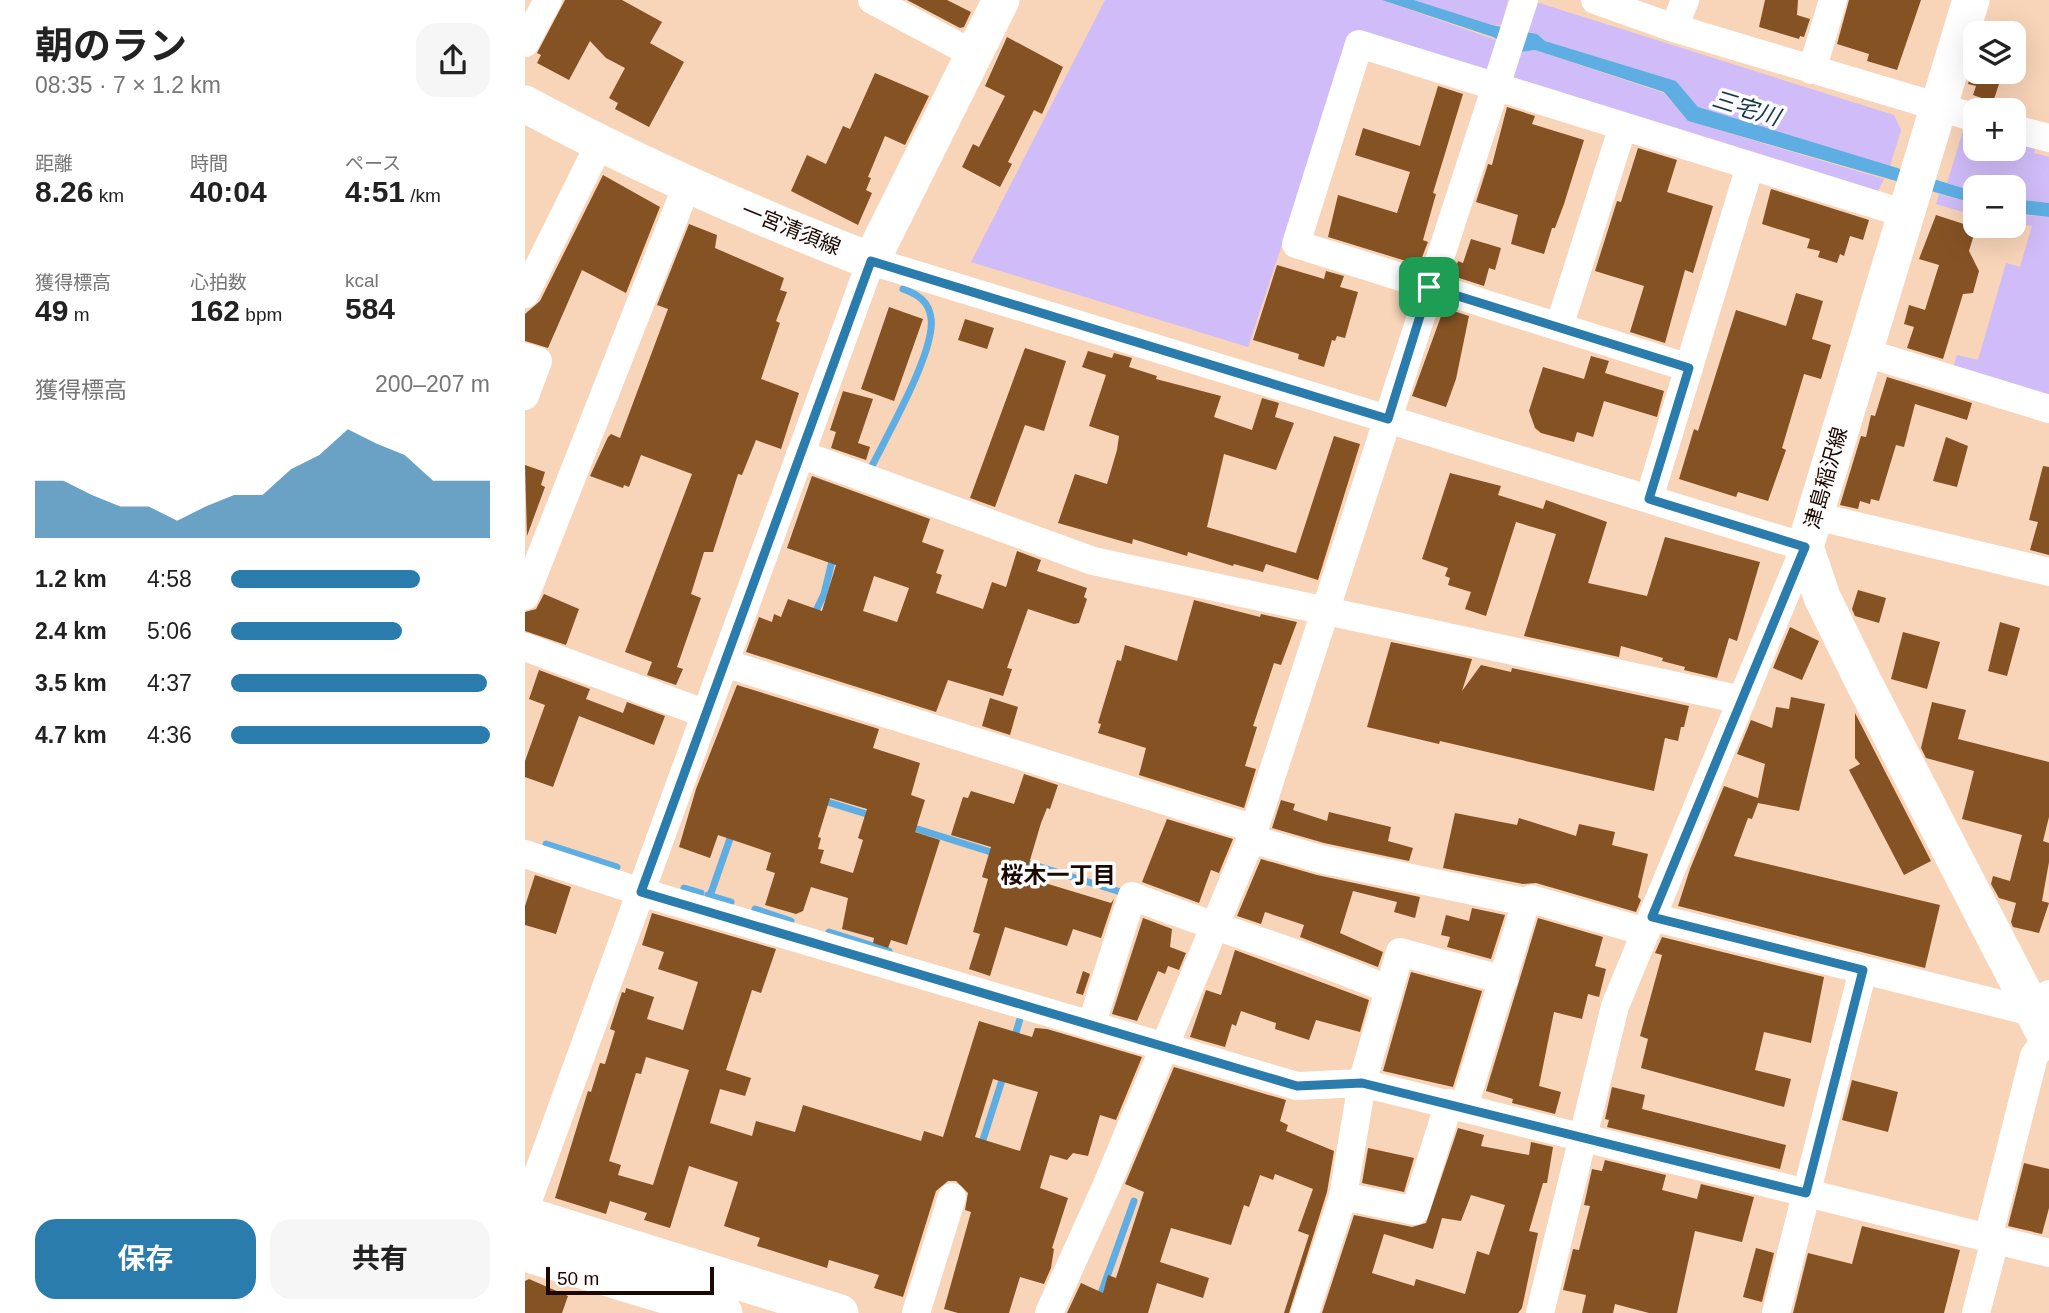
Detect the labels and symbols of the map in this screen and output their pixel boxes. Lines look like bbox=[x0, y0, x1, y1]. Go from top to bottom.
water label: 三宅川 bbox=[1709, 85, 1786, 131]
street label: 一宮清須線 bbox=[738, 198, 844, 259]
pin bbox=[1399, 257, 1459, 317]
street label: 津島稲沢線 bbox=[1800, 424, 1851, 531]
district label: 桜木一丁目 bbox=[1001, 862, 1116, 888]
scale bar bbox=[546, 1264, 714, 1296]

